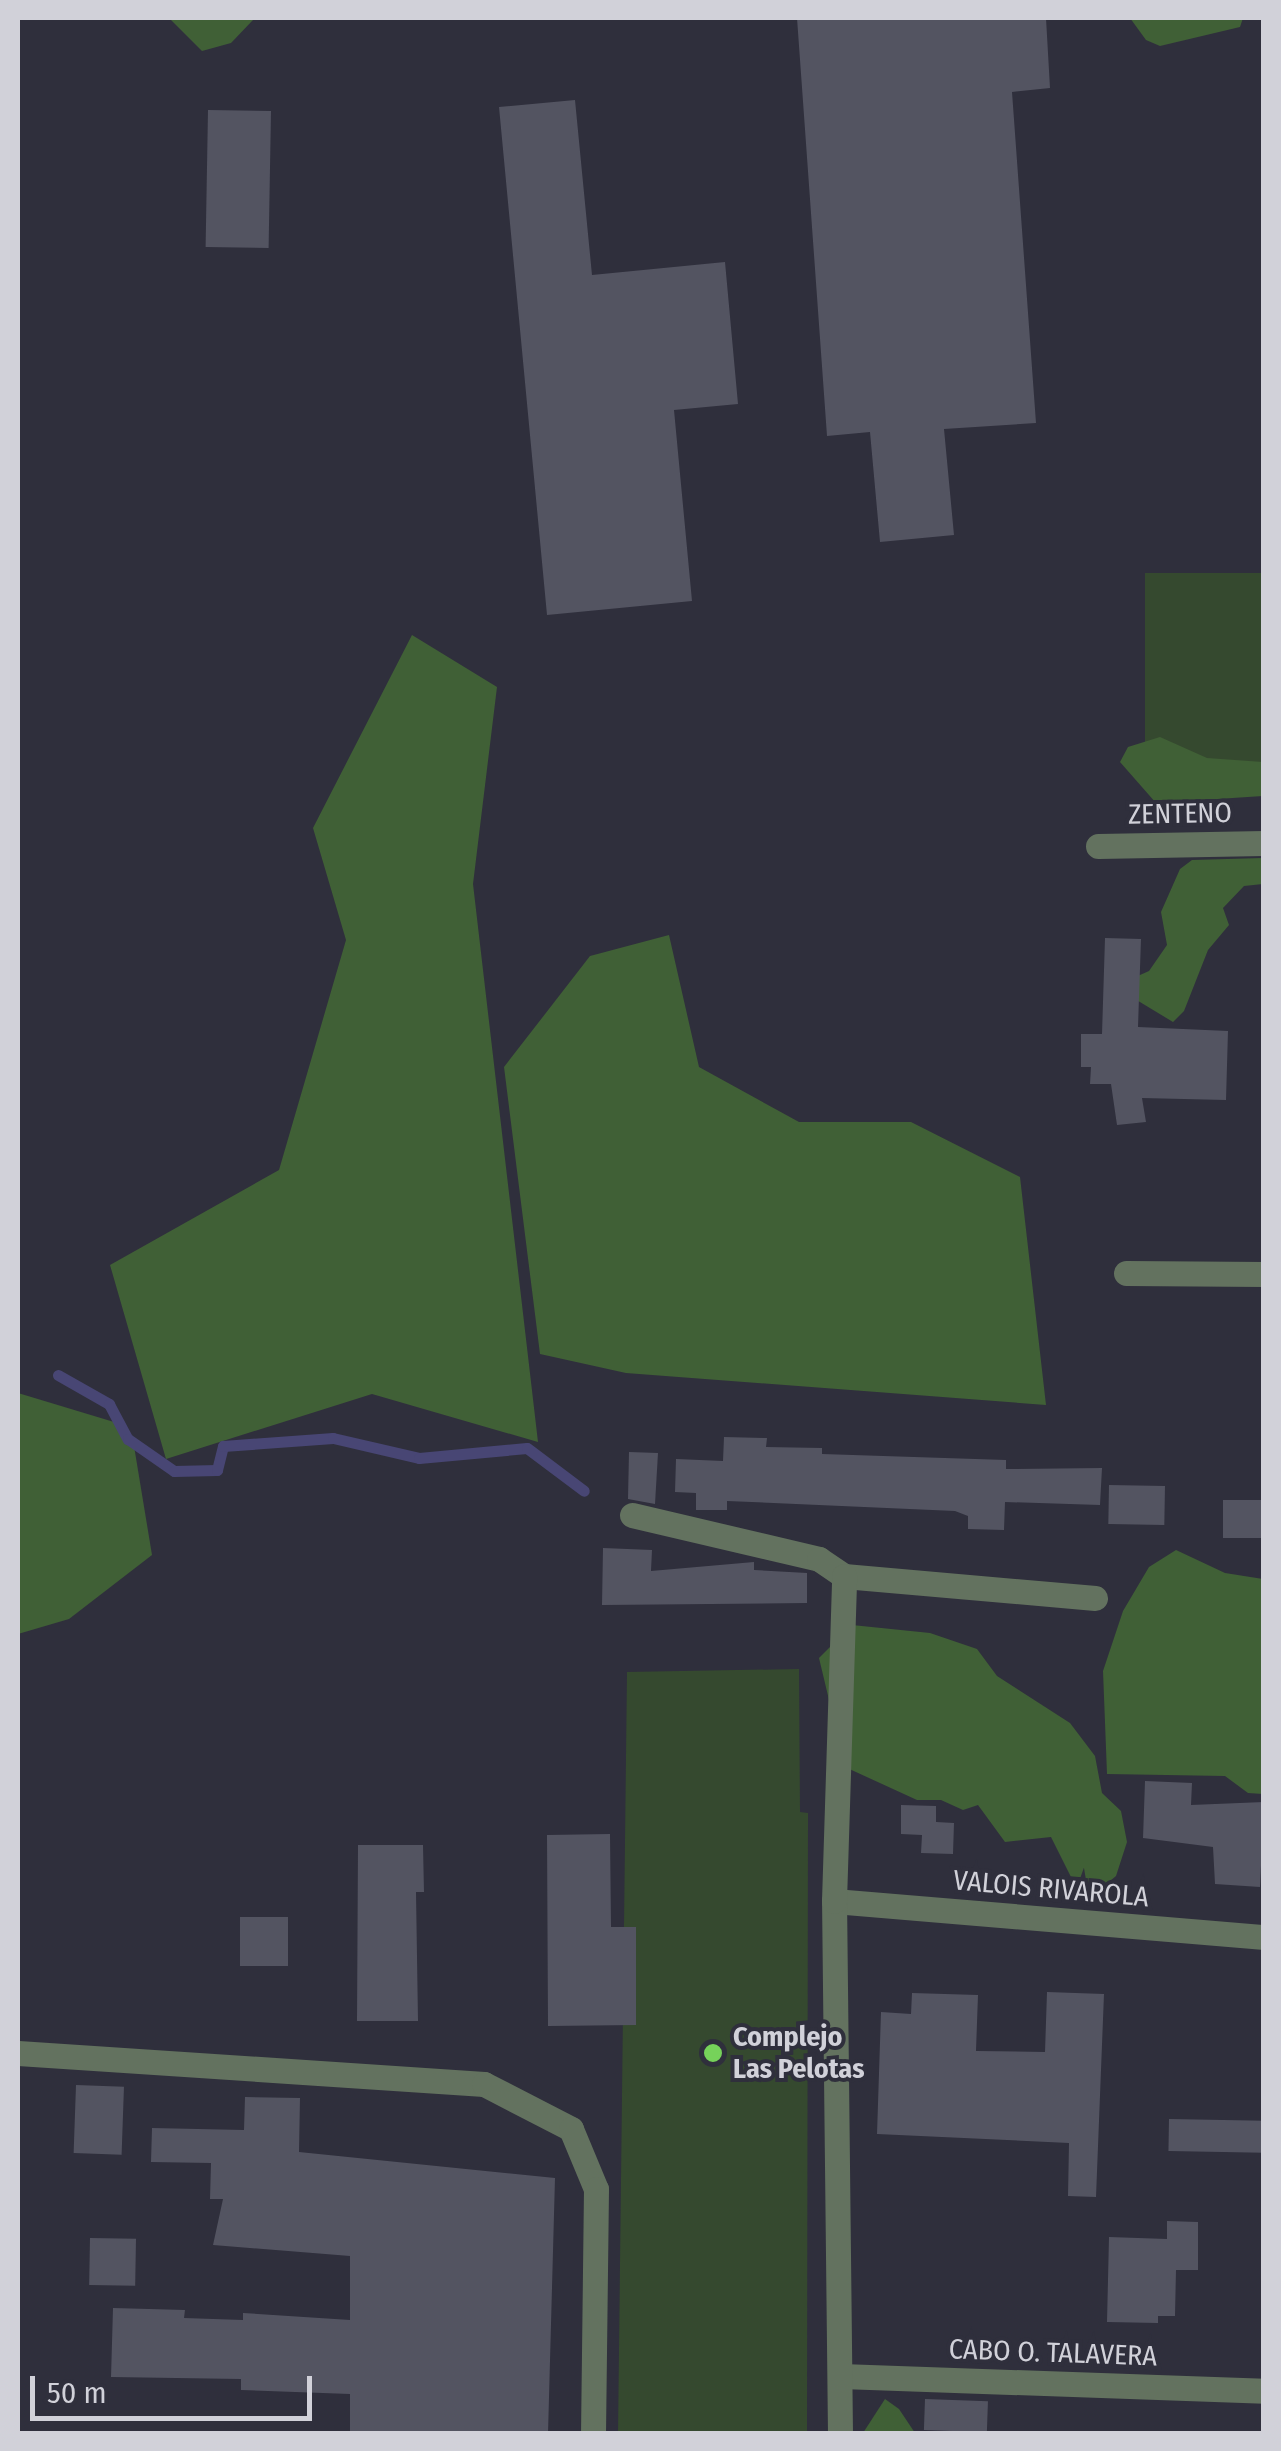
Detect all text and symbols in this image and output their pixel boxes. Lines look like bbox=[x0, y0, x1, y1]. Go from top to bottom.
street label: ZENTENO bbox=[1128, 796, 1232, 832]
street label: VALOIS RIVAROLA bbox=[952, 1864, 1150, 1914]
place label: Complejo Las Pelotas bbox=[733, 2020, 864, 2086]
marker: Complejo Las Pelotas bbox=[702, 2042, 724, 2064]
street label: CABO O. TALAVERA bbox=[948, 2333, 1158, 2373]
scale bar bbox=[35, 2356, 318, 2418]
text: 50 m bbox=[47, 2375, 107, 2411]

